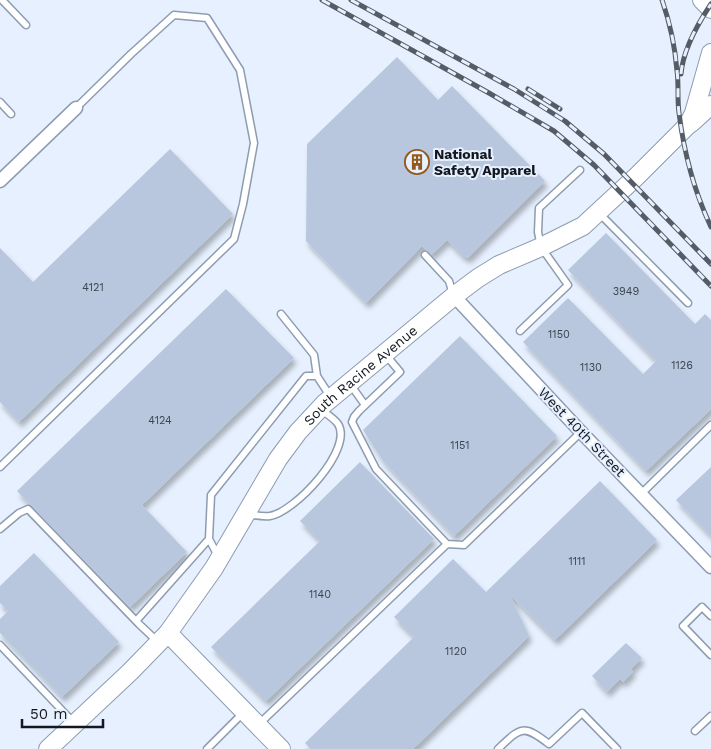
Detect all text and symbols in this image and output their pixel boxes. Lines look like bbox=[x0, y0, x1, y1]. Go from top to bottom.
place label: National Safety Apparel bbox=[434, 146, 536, 178]
building icon: National Safety Apparel bbox=[404, 149, 430, 175]
house number: 4121 bbox=[82, 281, 104, 294]
house number: 3949 bbox=[613, 285, 640, 298]
street label: South Racine Avenue bbox=[300, 322, 420, 429]
house number: 1150 bbox=[548, 328, 570, 341]
house number: 1126 bbox=[671, 359, 693, 372]
house number: 1130 bbox=[580, 361, 602, 374]
street label: West 40th Street bbox=[535, 384, 629, 480]
house number: 4124 bbox=[148, 414, 172, 427]
house number: 1151 bbox=[450, 439, 470, 452]
house number: 1111 bbox=[568, 555, 586, 568]
house number: 1140 bbox=[309, 588, 331, 601]
house number: 1120 bbox=[445, 645, 467, 658]
scale bar bbox=[22, 696, 104, 728]
text: 50 m bbox=[30, 705, 67, 723]

